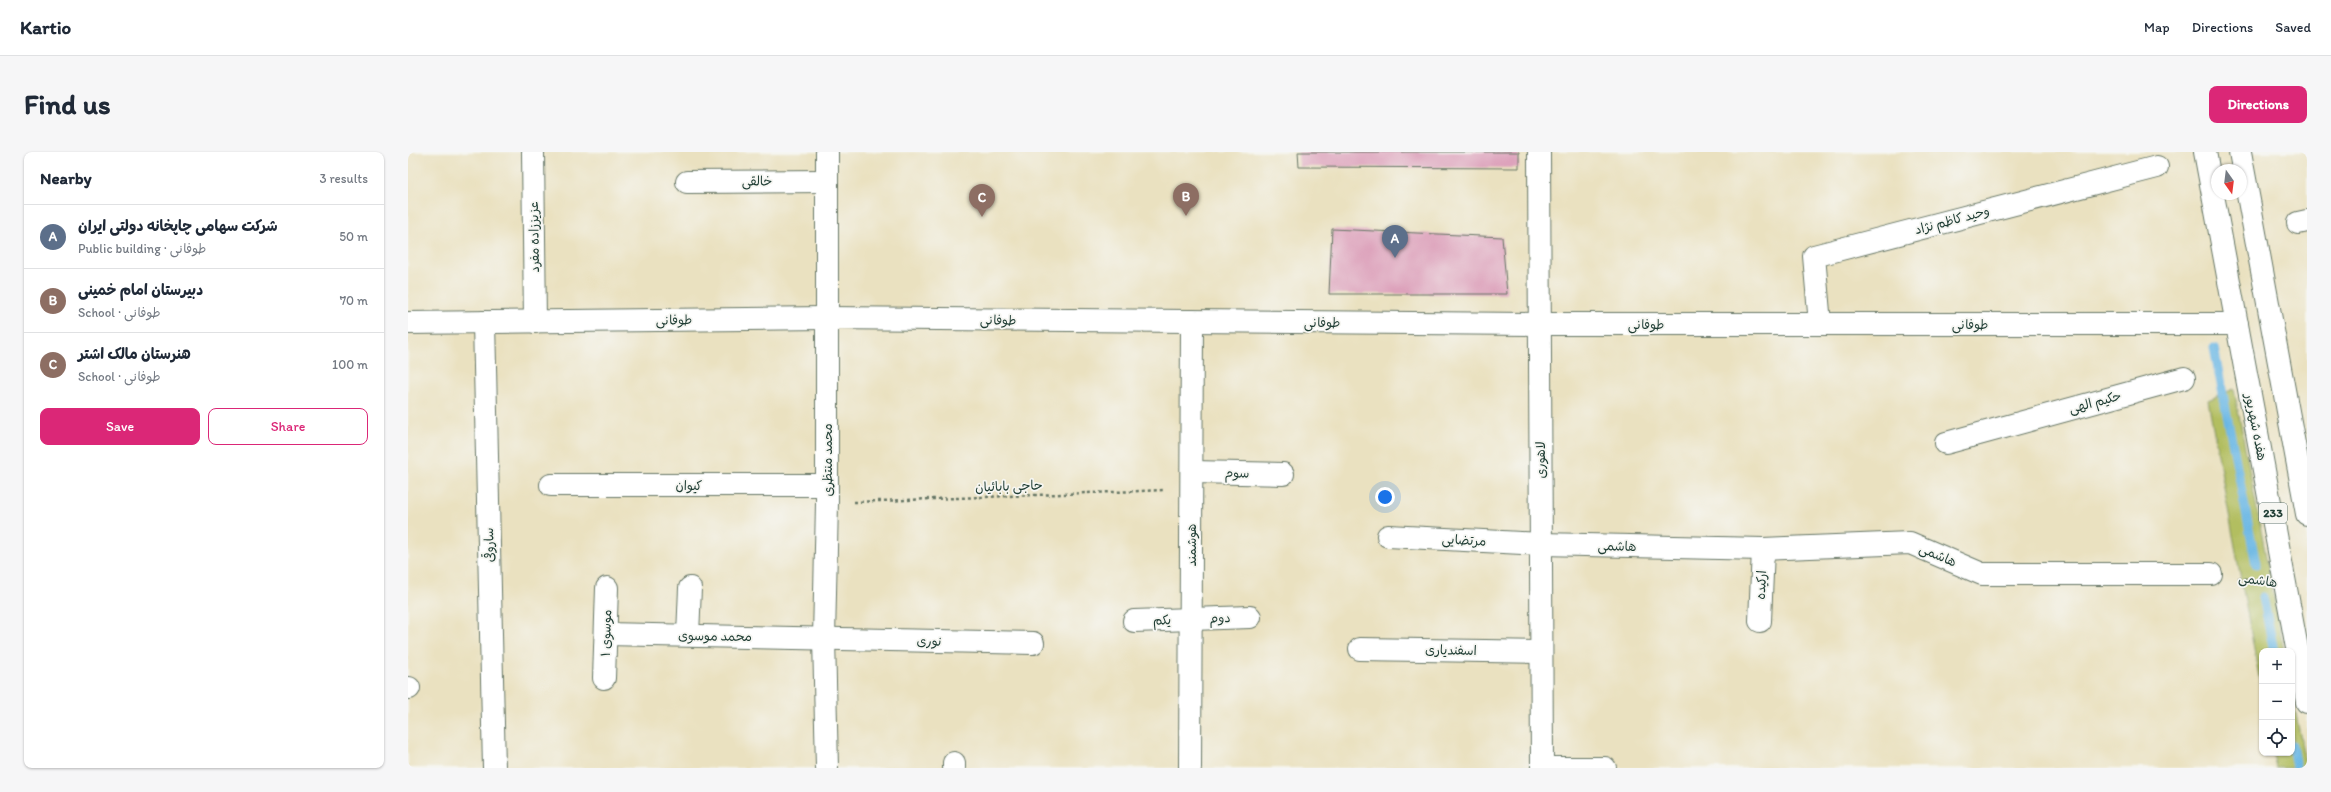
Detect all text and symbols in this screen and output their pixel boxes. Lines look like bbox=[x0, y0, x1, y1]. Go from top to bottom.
text: Kartio bbox=[20, 16, 71, 39]
text: Map bbox=[2144, 19, 2170, 36]
text: Directions bbox=[2192, 19, 2253, 36]
text: Saved bbox=[2275, 19, 2311, 36]
button: Directions bbox=[2209, 86, 2307, 123]
text: Find us bbox=[24, 87, 111, 121]
north arrow bbox=[2211, 164, 2247, 200]
text: Nearby bbox=[40, 168, 92, 188]
text: 3 results bbox=[319, 171, 368, 186]
street label: خالقی bbox=[742, 173, 773, 191]
pin: B bbox=[1173, 183, 1199, 216]
pin: C bbox=[969, 184, 995, 217]
street label: عزیززاده مفرد bbox=[526, 201, 543, 273]
street label: وحید کاظم نژاد bbox=[1913, 203, 1992, 240]
text: شرکت سهامی چاپخانه دولتی ایران bbox=[78, 217, 278, 235]
pin: A bbox=[1382, 225, 1408, 258]
text: A bbox=[49, 229, 57, 244]
text: 50 m bbox=[339, 229, 368, 244]
text: Public building · طوفانی bbox=[78, 241, 206, 256]
text: دبیرستان امام خمینی bbox=[78, 281, 203, 299]
text: B bbox=[49, 293, 57, 308]
text: 70 m bbox=[340, 293, 368, 308]
text: School · طوفانی bbox=[78, 305, 161, 320]
street label: طوفانی bbox=[656, 312, 692, 330]
street label: طوفانی bbox=[980, 312, 1016, 330]
street label: طوفانی bbox=[1304, 315, 1340, 332]
street label: طوفانی bbox=[1628, 317, 1664, 334]
street label: طوفانی bbox=[1952, 317, 1988, 334]
text: هنرستان مالک اشتر bbox=[78, 345, 191, 363]
text: C bbox=[49, 357, 57, 372]
text: 100 m bbox=[332, 357, 368, 372]
text: School · طوفانی bbox=[78, 369, 161, 384]
street label: حکیم الهی bbox=[2067, 388, 2124, 419]
street label: هفده شهریور bbox=[2241, 391, 2270, 462]
button: Save bbox=[40, 408, 200, 445]
button: Share bbox=[208, 408, 368, 445]
street label: محمد منتظری bbox=[820, 423, 835, 497]
street label: لاهوری bbox=[1533, 441, 1549, 479]
street label: سوم bbox=[1224, 465, 1249, 484]
street label: حاجی بابائیان bbox=[975, 477, 1043, 497]
street label: کیوان bbox=[676, 478, 703, 494]
your location bbox=[1375, 487, 1395, 507]
road number: 233 bbox=[2259, 503, 2287, 523]
street label: هوشمند bbox=[1184, 524, 1200, 566]
street label: ساروقی bbox=[480, 527, 498, 563]
street label: مرتضایی bbox=[1441, 531, 1487, 551]
street label: هاشمی bbox=[1597, 538, 1637, 556]
street label: هاشمی bbox=[1916, 540, 1959, 571]
street label: ارکیده bbox=[1753, 570, 1770, 600]
street label: هاشمی bbox=[2237, 570, 2278, 592]
street label: موسوی ۱ bbox=[598, 609, 615, 657]
street label: دوم bbox=[1209, 610, 1231, 629]
street label: یکم bbox=[1153, 612, 1172, 631]
street label: محمد موسوی bbox=[678, 628, 752, 645]
street label: نوری bbox=[916, 633, 942, 650]
street label: اسفندیاری bbox=[1425, 642, 1477, 659]
map controls bbox=[2259, 648, 2295, 756]
button: + bbox=[2259, 648, 2295, 684]
button: − bbox=[2259, 684, 2295, 720]
button: locate bbox=[2259, 720, 2295, 756]

